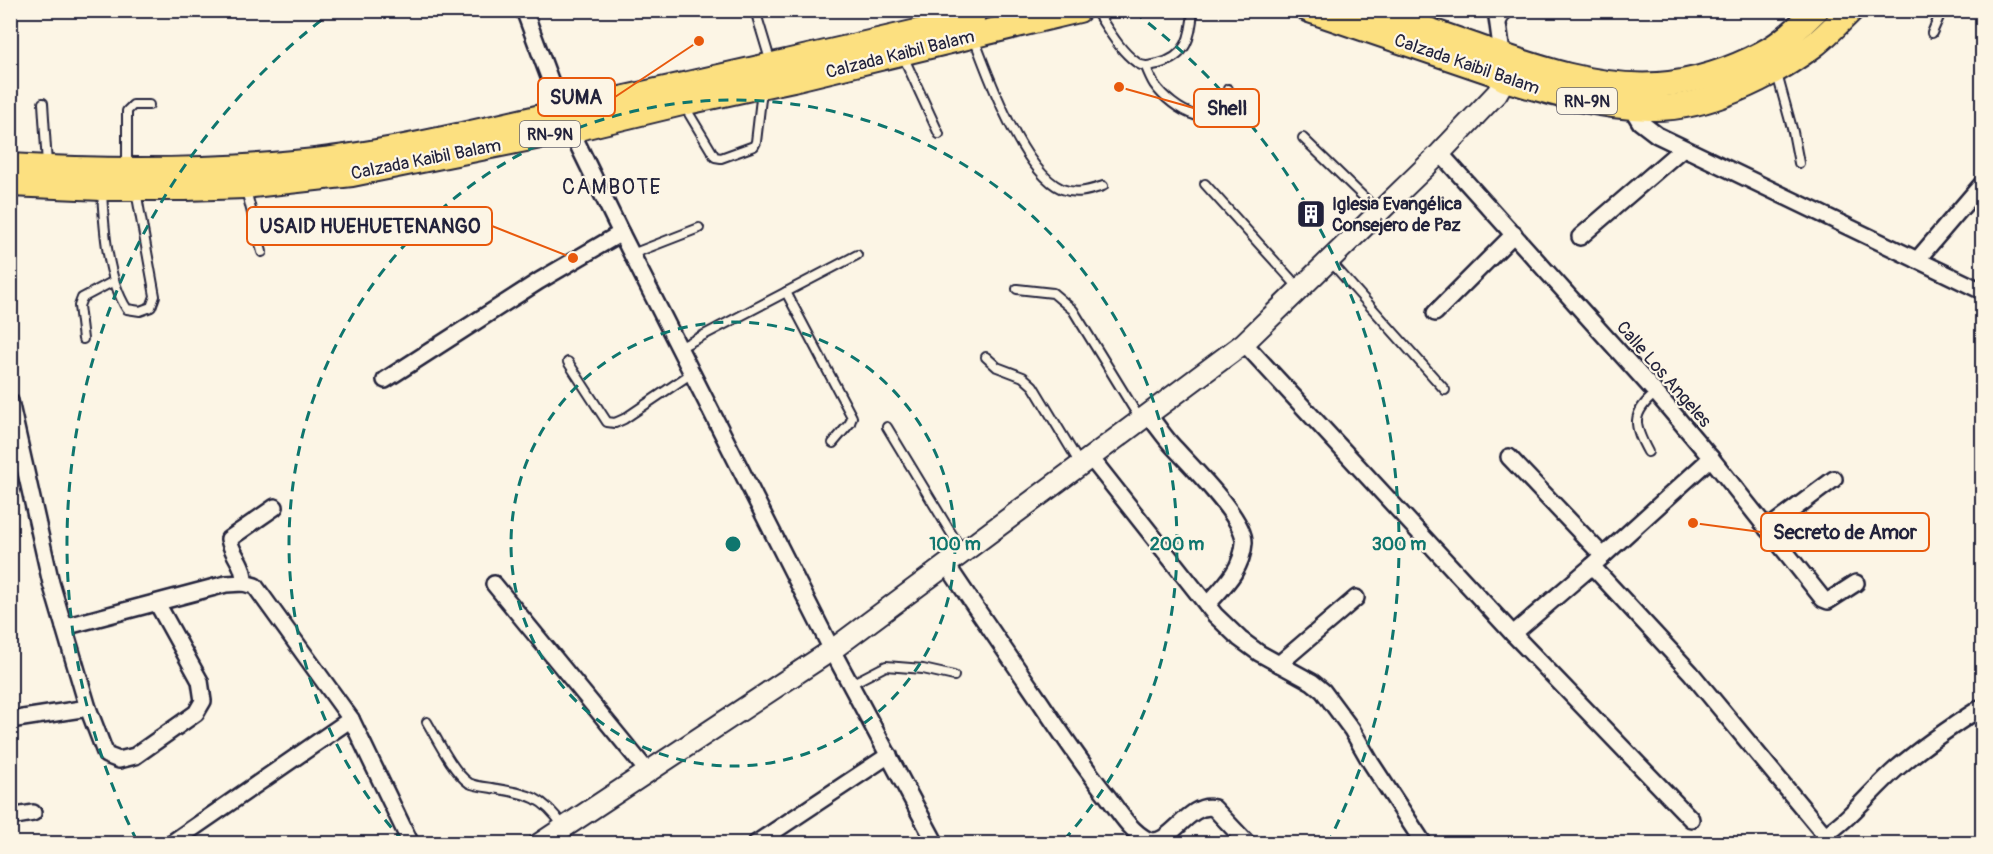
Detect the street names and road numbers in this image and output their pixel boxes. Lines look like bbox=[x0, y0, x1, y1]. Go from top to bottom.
street label: Calzada Kaibil Balam bbox=[823, 25, 977, 84]
street label: Calzada Kaibil Balam bbox=[1391, 29, 1543, 100]
road number: RN-9N bbox=[1557, 88, 1617, 114]
road number: RN-9N bbox=[520, 121, 580, 147]
street label: Calzada Kaibil Balam bbox=[349, 134, 503, 185]
street label: Calle Los Angeles bbox=[1611, 316, 1716, 432]

